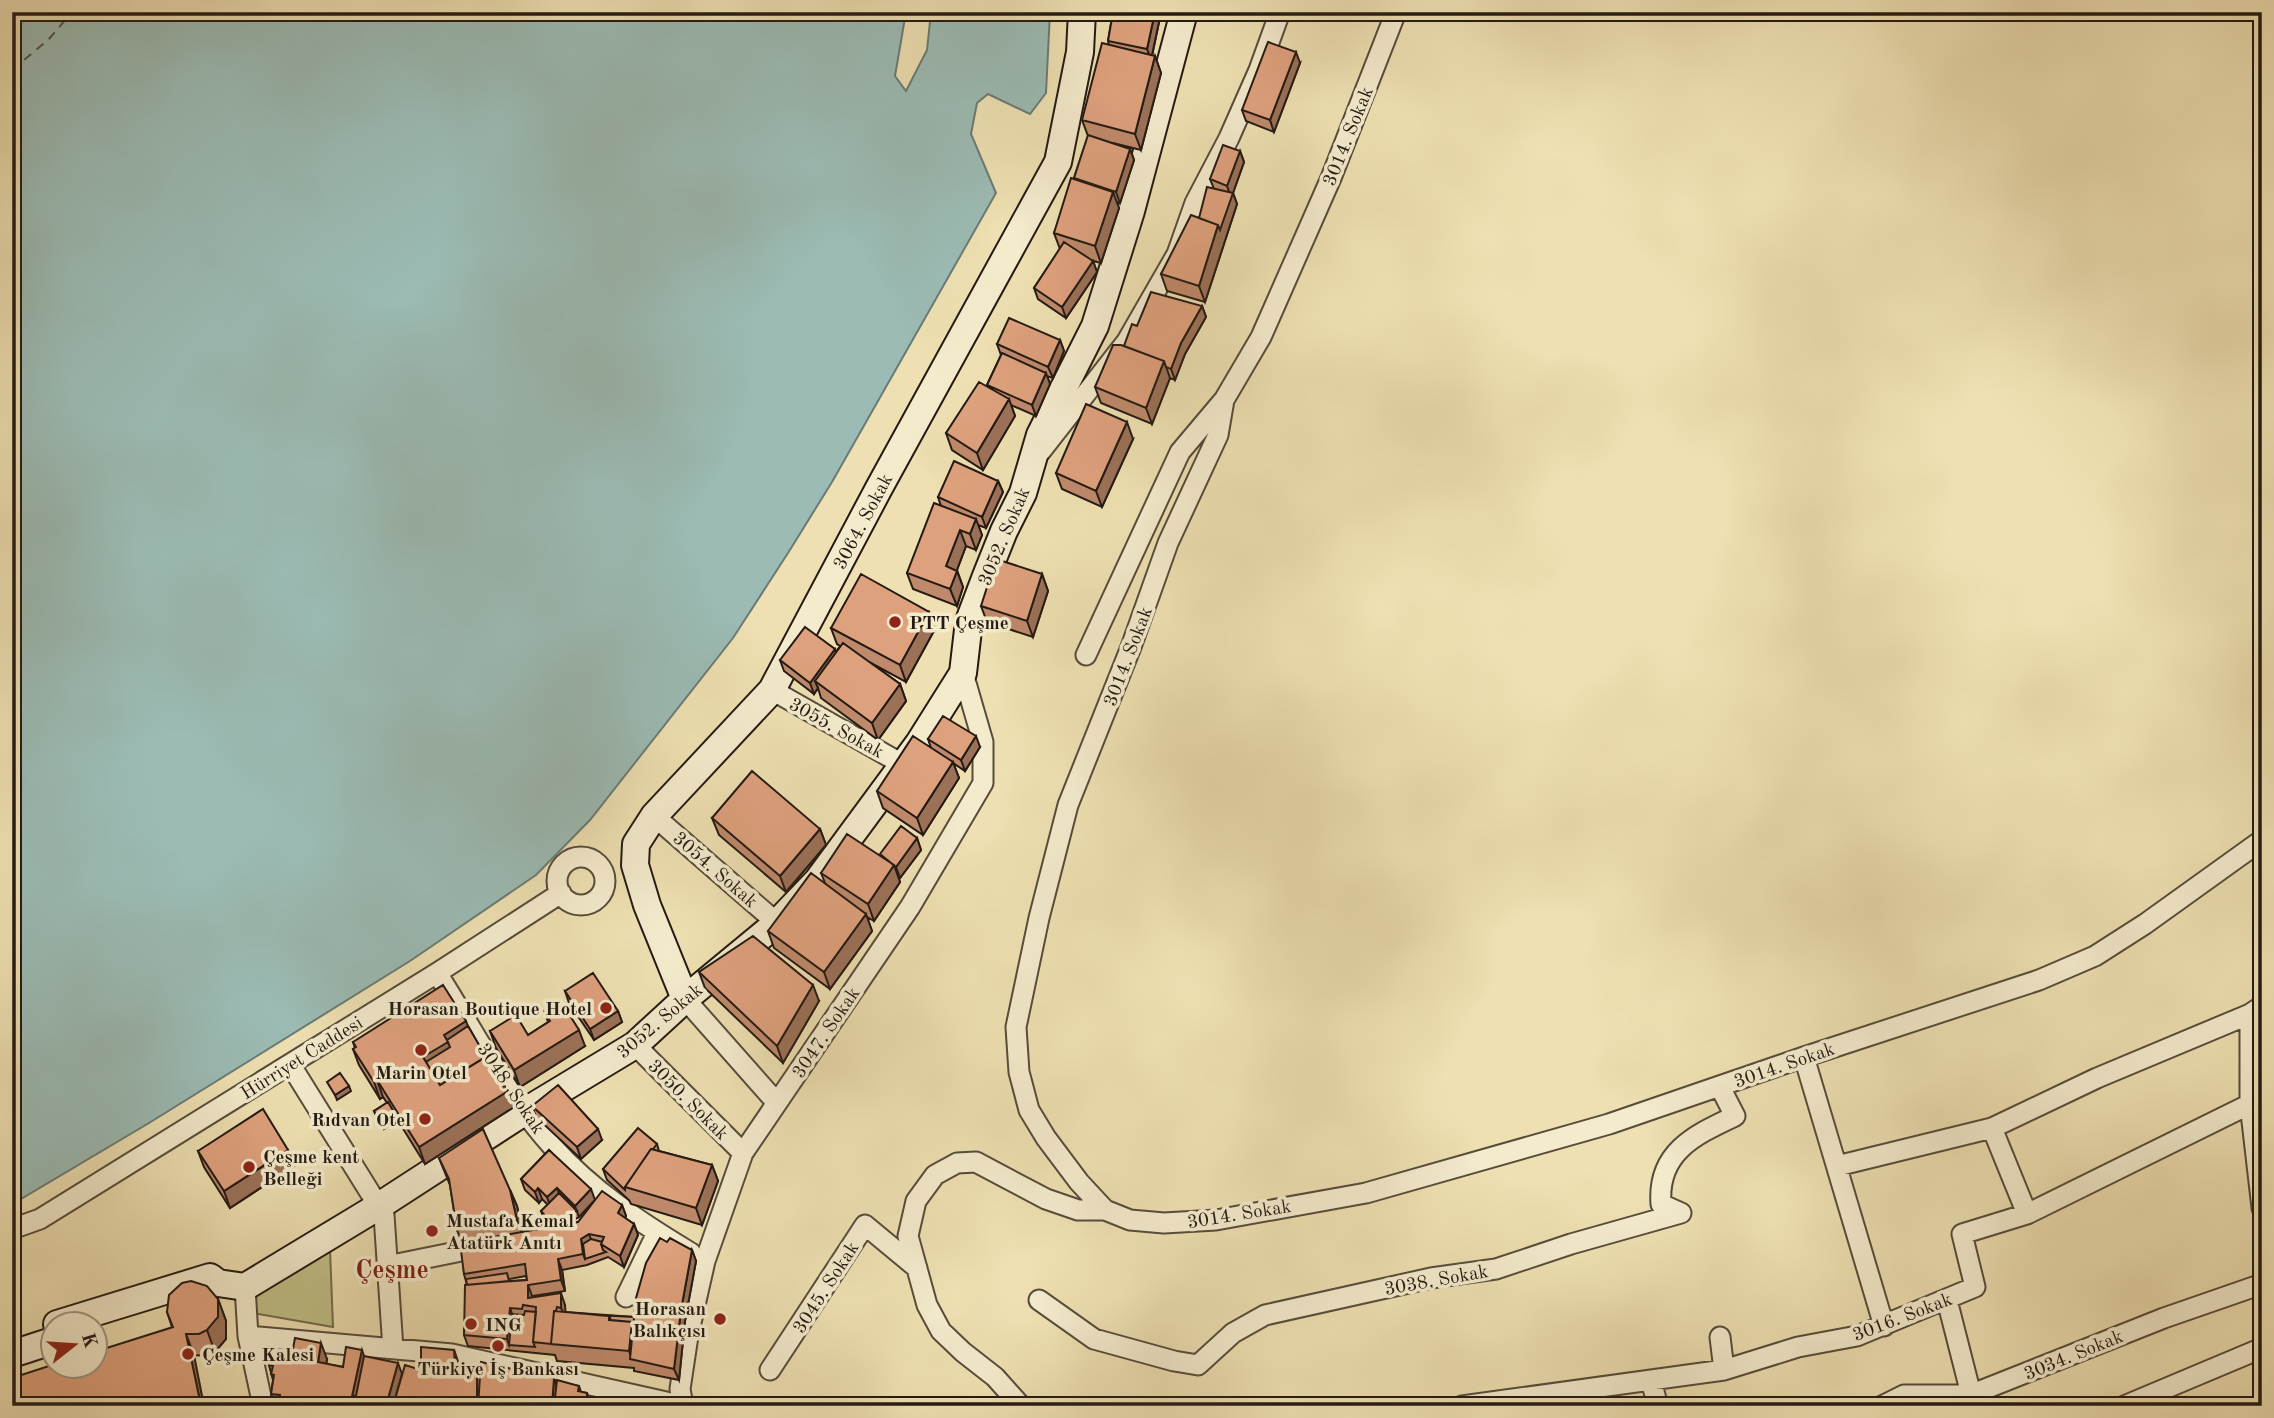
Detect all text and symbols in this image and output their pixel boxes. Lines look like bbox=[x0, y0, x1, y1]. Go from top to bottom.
street label: 3014. Sokak bbox=[1321, 85, 1378, 189]
street label: 3064. Sokak bbox=[831, 471, 897, 573]
street label: 3052. Sokak bbox=[976, 485, 1035, 589]
street label: 3014. Sokak bbox=[1102, 604, 1157, 709]
marker: PTT Çeşme bbox=[887, 614, 903, 630]
place label: PTT Çeşme bbox=[909, 615, 1009, 634]
street label: 3055. Sokak bbox=[785, 695, 886, 763]
street label: 3054. Sokak bbox=[668, 829, 760, 913]
street label: 3052. Sokak bbox=[614, 981, 707, 1063]
street label: 3047. Sokak bbox=[790, 984, 864, 1082]
marker: Horasan Boutique Hotel bbox=[598, 1000, 614, 1016]
place label: Horasan Boutique Hotel bbox=[387, 1001, 592, 1020]
street label: Hürriyet Caddesi bbox=[238, 1014, 367, 1104]
street label: 3014. Sokak bbox=[1732, 1040, 1838, 1092]
street label: 3048. Sokak bbox=[473, 1041, 547, 1138]
marker: Marin Otel bbox=[413, 1042, 429, 1058]
street label: 3050. Sokak bbox=[643, 1057, 731, 1145]
place label: Marin Otel bbox=[375, 1065, 467, 1084]
marker: Rıdvan Otel bbox=[417, 1111, 433, 1127]
place label: Rıdvan Otel bbox=[311, 1112, 411, 1131]
place label: Çeşme kent Belleği bbox=[263, 1149, 359, 1190]
marker: Çeşme kent Belleği bbox=[241, 1159, 257, 1175]
street label: 3014. Sokak bbox=[1186, 1198, 1293, 1233]
place label: Mustafa Kemal Atatürk Anıtı bbox=[446, 1213, 574, 1254]
marker: Mustafa Kemal Atatürk Anıtı bbox=[424, 1223, 440, 1239]
street label: 3045. Sokak bbox=[791, 1239, 864, 1338]
district label: Çeşme bbox=[355, 1258, 429, 1284]
street label: 3038. Sokak bbox=[1383, 1263, 1490, 1300]
street label: 3016. Sokak bbox=[1850, 1291, 1955, 1346]
place label: Horasan Balıkçısı bbox=[632, 1301, 706, 1342]
north arrow bbox=[38, 1310, 108, 1380]
marker: Horasan Balıkçısı bbox=[712, 1311, 728, 1327]
marker: ING bbox=[463, 1316, 479, 1332]
place label: ING bbox=[485, 1317, 522, 1336]
street label: 3034. Sokak bbox=[2022, 1328, 2126, 1385]
text: K bbox=[77, 1331, 99, 1351]
marker: Türkiye İş Bankası bbox=[490, 1338, 506, 1354]
marker: Çeşme Kalesi bbox=[180, 1346, 196, 1362]
place label: Çeşme Kalesi bbox=[202, 1347, 314, 1366]
place label: Türkiye İş Bankası bbox=[417, 1358, 579, 1380]

